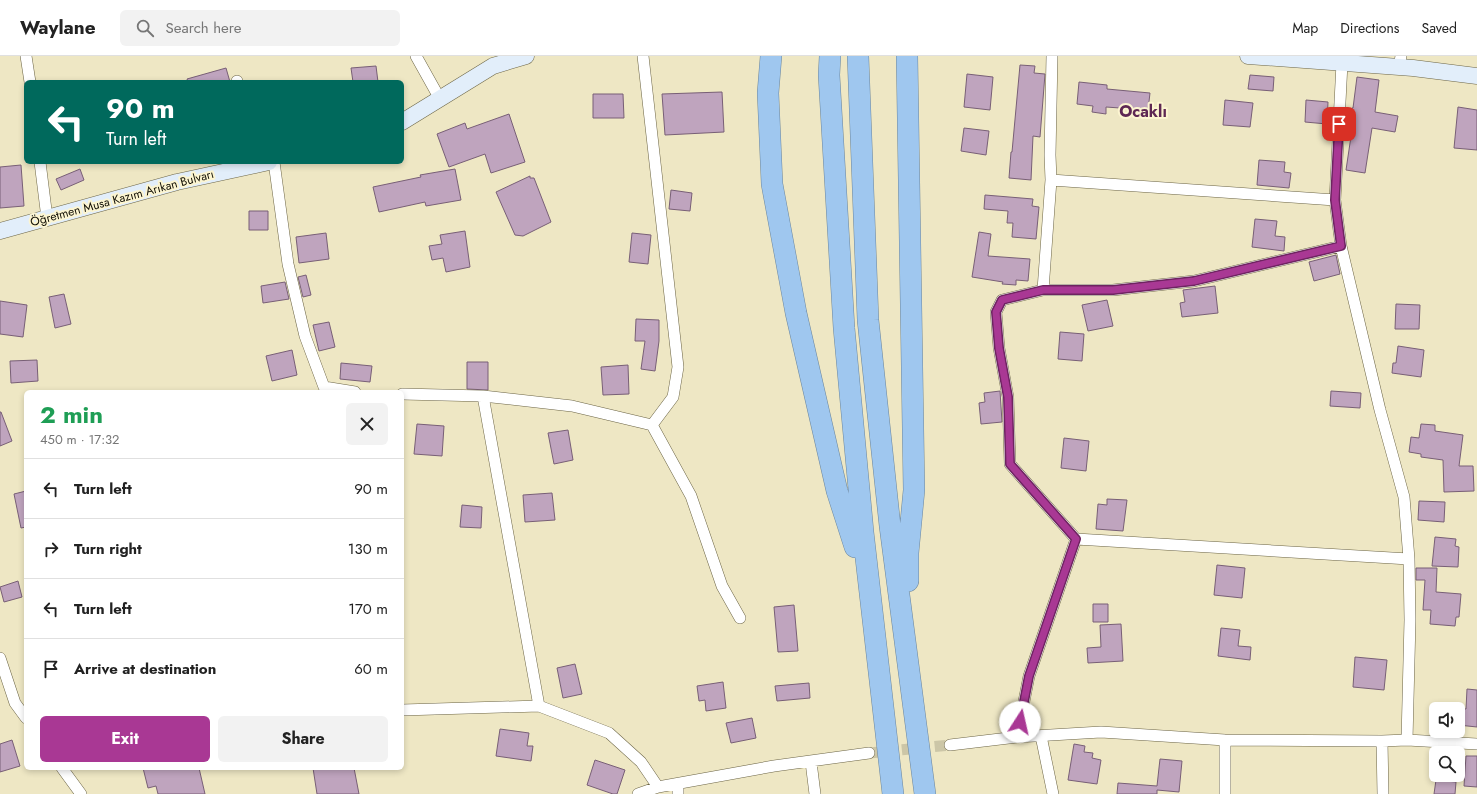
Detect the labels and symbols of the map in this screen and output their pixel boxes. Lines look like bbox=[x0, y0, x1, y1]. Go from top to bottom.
district label: Ocaklı bbox=[1119, 100, 1167, 123]
pin bbox=[1322, 107, 1356, 141]
street label: Öğretmen Musa Kazım Arıkan Bulvarı bbox=[28, 165, 216, 231]
position arrow bbox=[999, 701, 1041, 743]

